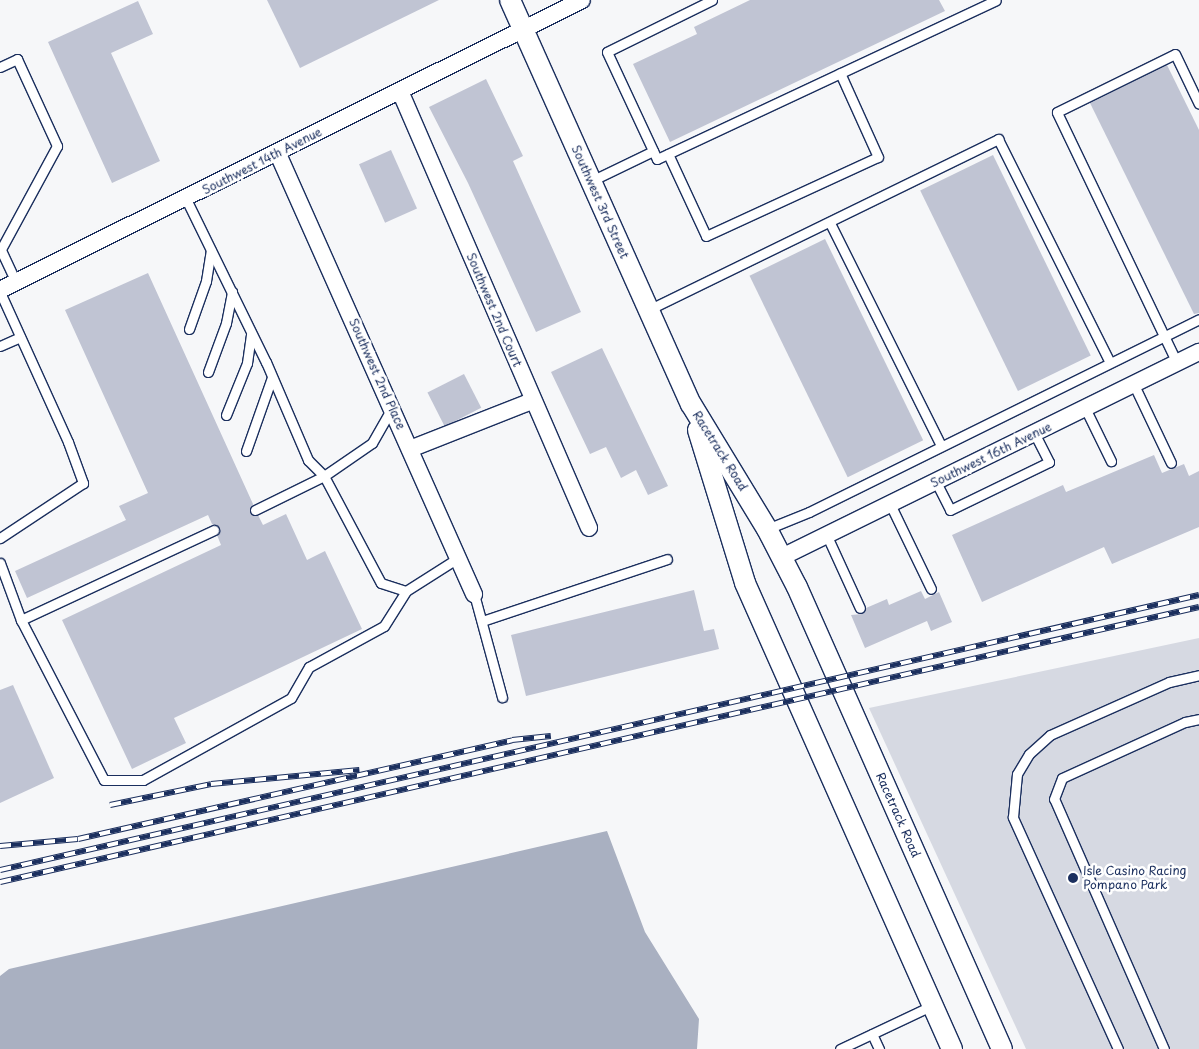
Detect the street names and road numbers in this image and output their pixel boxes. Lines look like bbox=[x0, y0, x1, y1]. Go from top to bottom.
street label: Southwest 14th Avenue bbox=[199, 124, 325, 198]
street label: Southwest 3rd Street bbox=[568, 143, 632, 261]
street label: Southwest 2nd Court bbox=[463, 251, 525, 369]
street label: Southwest 2nd Place bbox=[346, 316, 408, 432]
street label: Racetrack Road bbox=[690, 408, 750, 494]
street label: Southwest 16th Avenue bbox=[928, 419, 1054, 491]
street label: Racetrack Road bbox=[873, 770, 923, 860]

